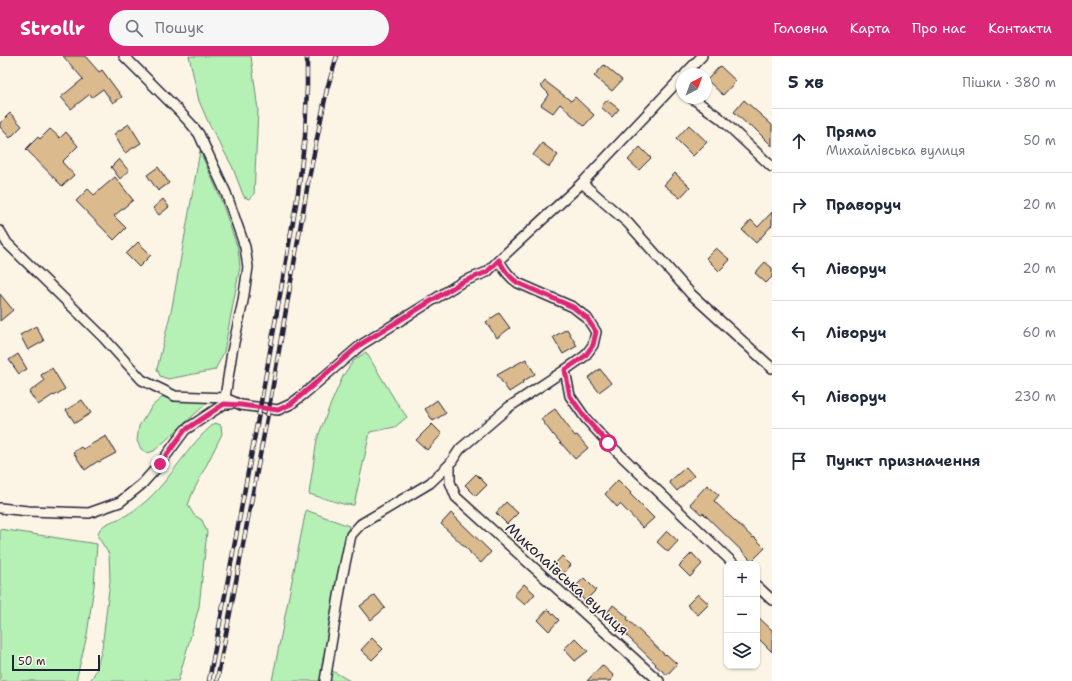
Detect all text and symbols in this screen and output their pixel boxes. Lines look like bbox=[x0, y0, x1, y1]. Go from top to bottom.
search box bbox=[109, 10, 389, 46]
text: Strollr bbox=[20, 16, 85, 41]
icon: search bbox=[123, 17, 145, 39]
text: Пошук bbox=[155, 18, 204, 38]
text: Головна bbox=[773, 19, 828, 37]
text: Карта bbox=[850, 19, 890, 37]
text: Про нас bbox=[912, 19, 966, 37]
text: Контакти bbox=[988, 19, 1052, 37]
north arrow bbox=[676, 68, 712, 104]
text: 5 хв bbox=[788, 71, 824, 93]
text: Пішки · 380 m bbox=[962, 74, 1056, 91]
text: Прямо bbox=[826, 122, 876, 142]
icon: ahead bbox=[788, 130, 810, 152]
text: 50 m bbox=[1023, 132, 1056, 149]
text: Михайлівська вулиця bbox=[826, 142, 965, 159]
icon: right bbox=[788, 194, 810, 216]
text: Праворуч bbox=[826, 195, 901, 215]
text: 20 m bbox=[1023, 196, 1056, 213]
icon: left bbox=[788, 258, 810, 280]
text: Ліворуч bbox=[826, 259, 886, 279]
text: 20 m bbox=[1023, 260, 1056, 277]
icon: left bbox=[788, 322, 810, 344]
text: Ліворуч bbox=[826, 323, 886, 343]
text: 60 m bbox=[1023, 324, 1056, 341]
icon: left bbox=[788, 386, 810, 408]
text: Ліворуч bbox=[826, 387, 886, 407]
text: 230 m bbox=[1014, 388, 1056, 405]
route start bbox=[599, 434, 617, 452]
icon: arrive bbox=[788, 450, 810, 472]
text: Пункт призначення bbox=[826, 451, 981, 471]
route end bbox=[151, 455, 169, 473]
street label: Миколаївська вулиця bbox=[501, 518, 633, 640]
map controls bbox=[724, 561, 760, 669]
button: + bbox=[724, 561, 760, 597]
button: − bbox=[724, 597, 760, 633]
button: layers bbox=[724, 633, 760, 669]
scale bar bbox=[12, 653, 100, 672]
text: 50 m bbox=[18, 654, 46, 669]

